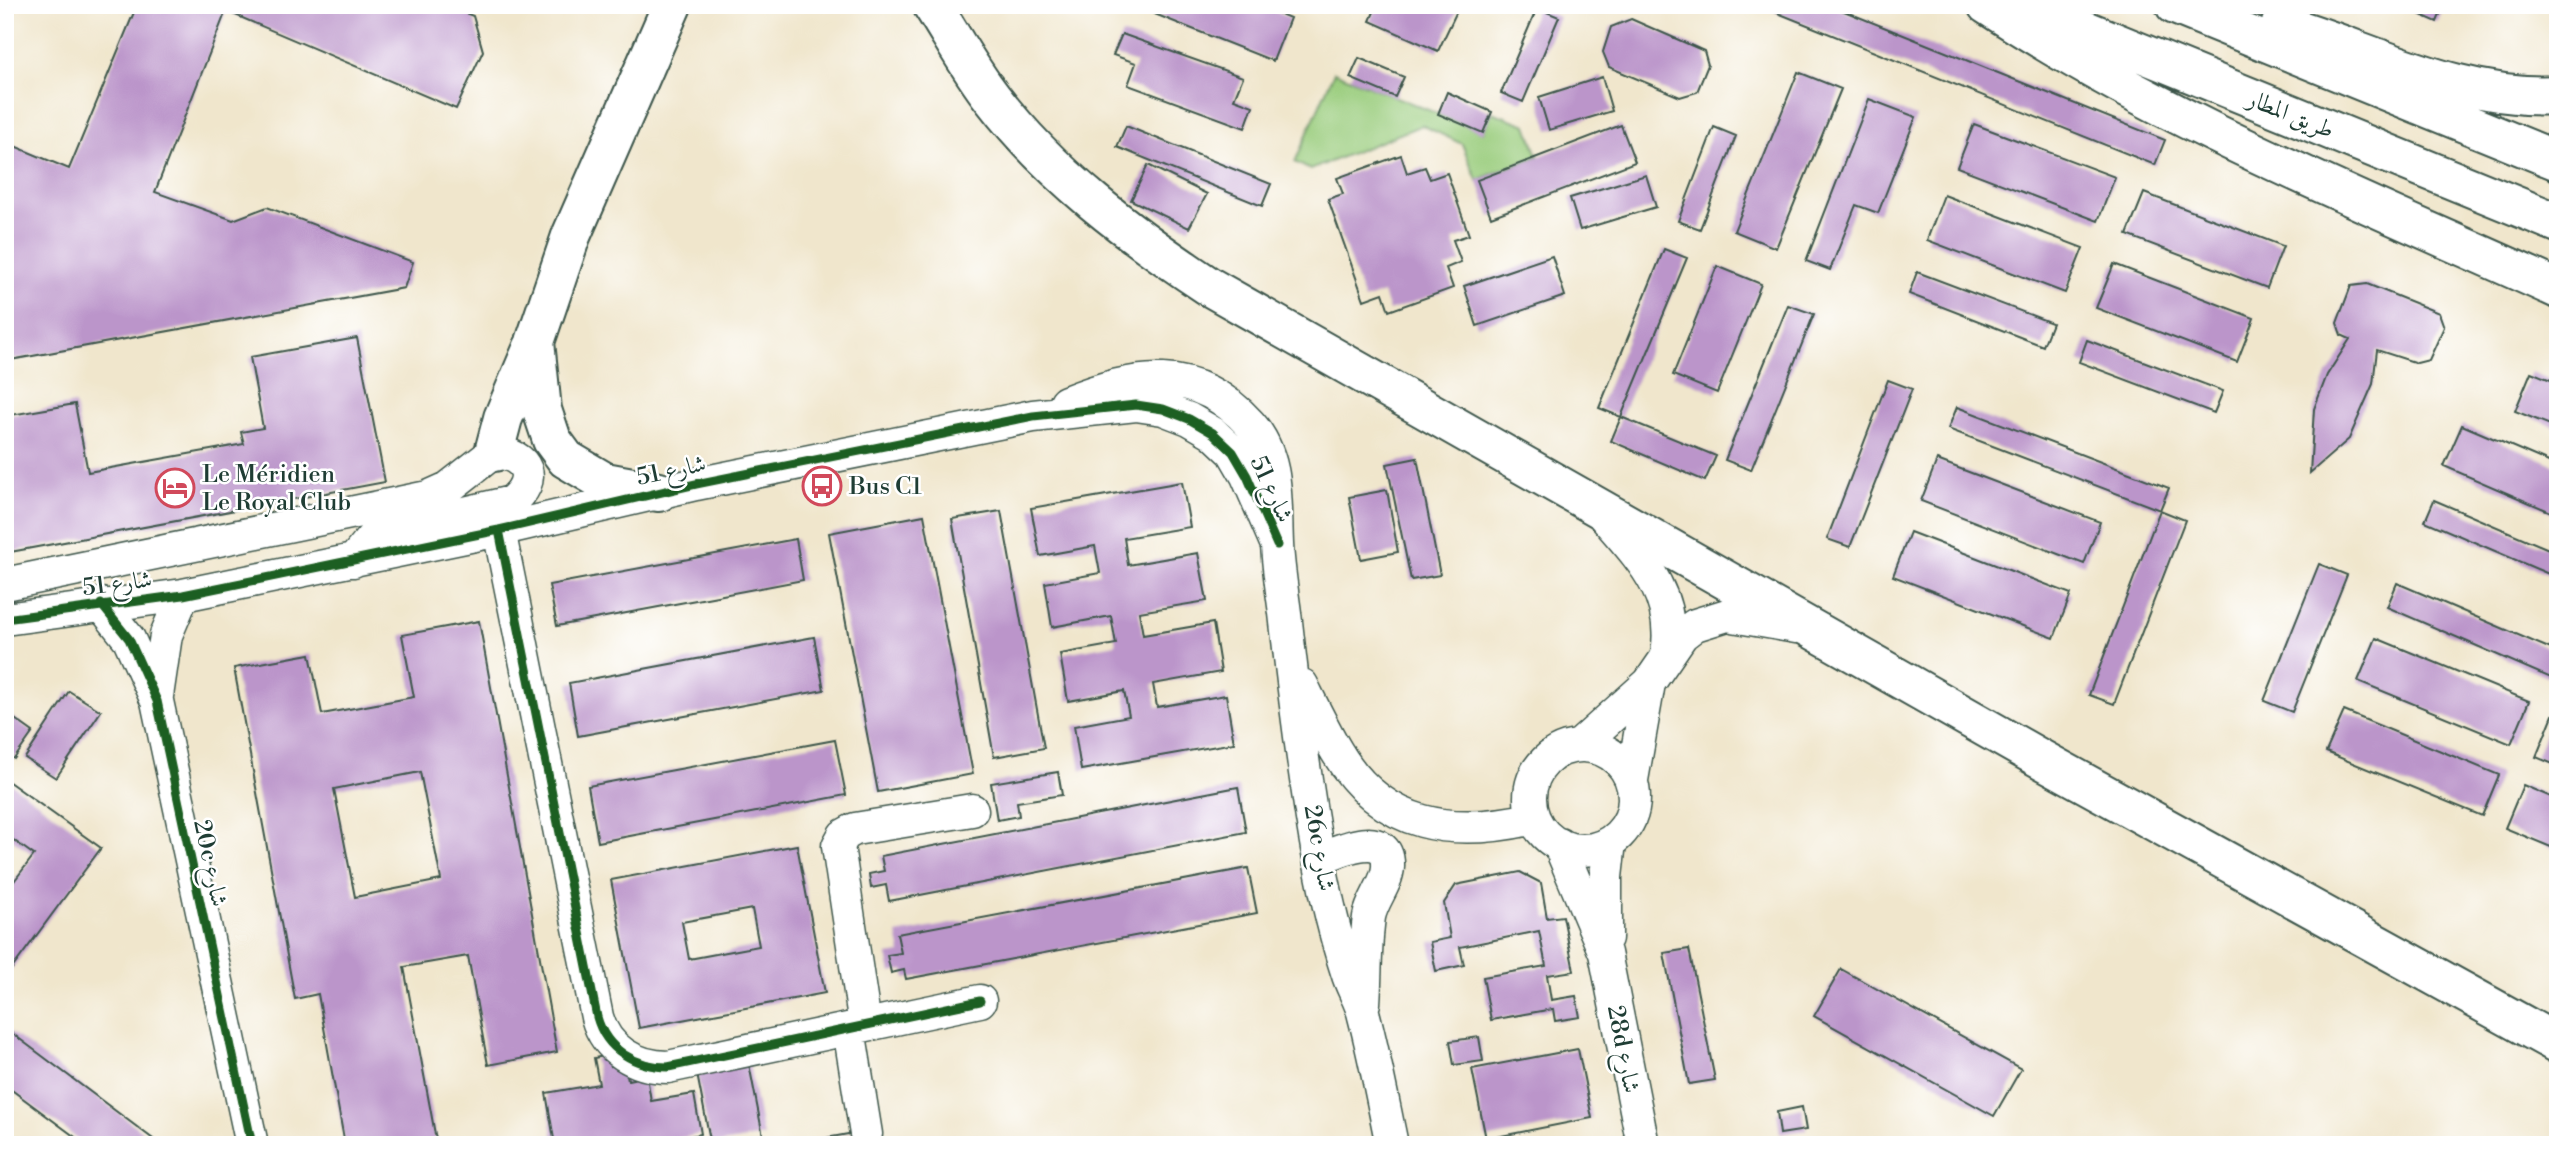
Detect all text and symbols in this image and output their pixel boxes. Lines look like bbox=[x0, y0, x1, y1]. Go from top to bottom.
street label: طريق المطار bbox=[2241, 83, 2338, 146]
street label: شارع 51 bbox=[634, 449, 709, 497]
street label: شارع 51 bbox=[1239, 451, 1300, 529]
place label: Le Méridien Le Royal Club bbox=[202, 460, 351, 518]
bus stop icon: Bus C1 bbox=[801, 465, 843, 507]
hotel icon: Le Méridien Le Royal Club bbox=[154, 467, 196, 509]
place label: Bus C1 bbox=[848, 472, 922, 502]
street label: شارع 51 bbox=[80, 565, 154, 607]
street label: 26c شارع bbox=[1293, 803, 1341, 894]
street label: 20c شارع bbox=[182, 817, 234, 910]
street label: 28d شارع bbox=[1596, 1003, 1646, 1096]

